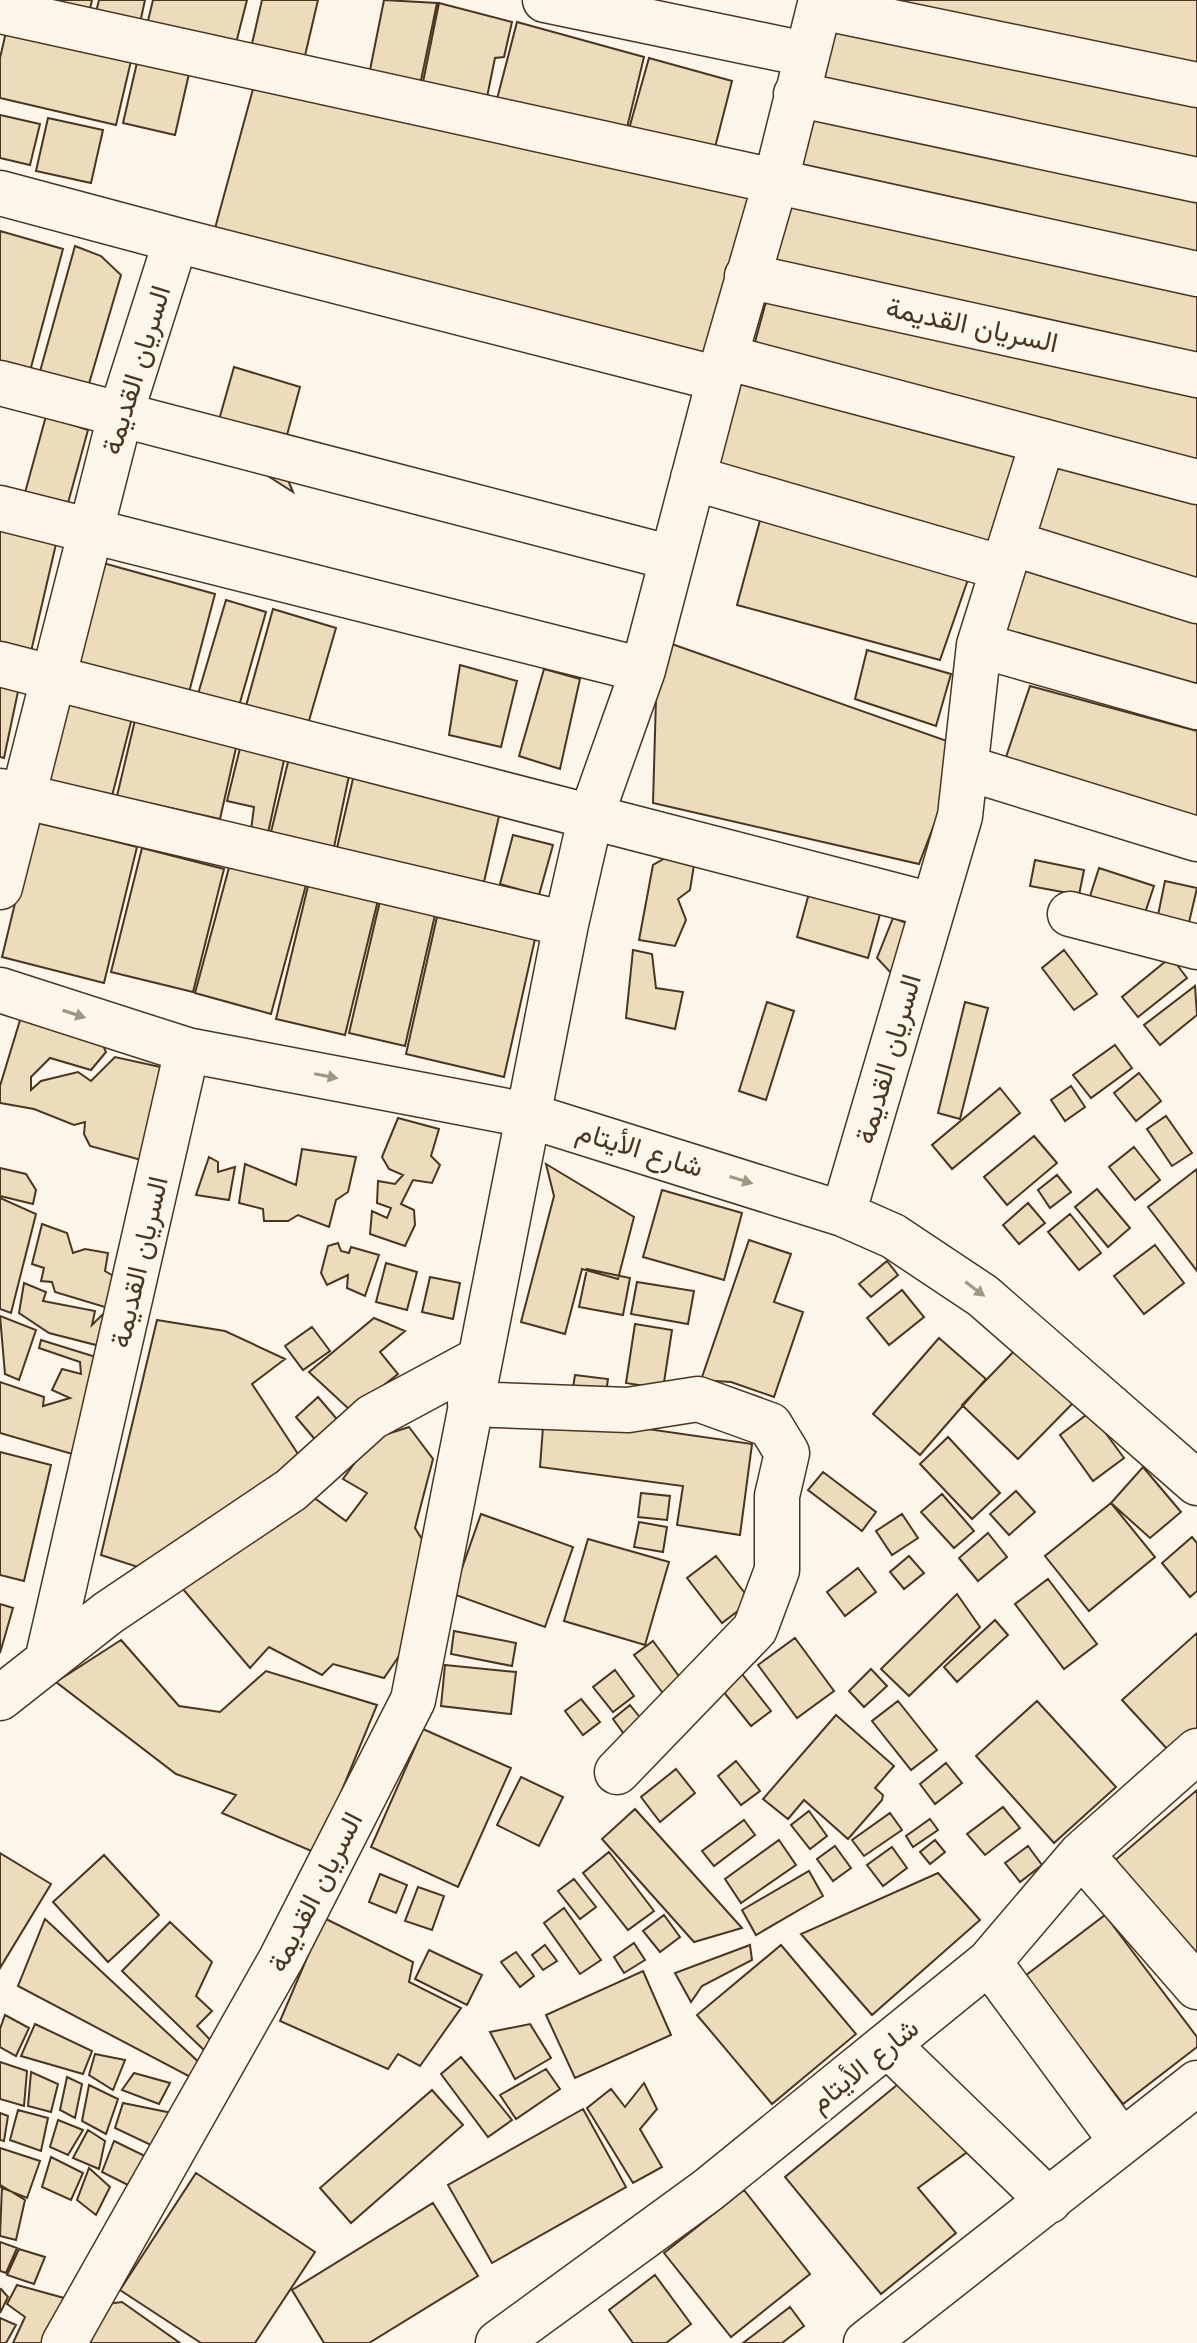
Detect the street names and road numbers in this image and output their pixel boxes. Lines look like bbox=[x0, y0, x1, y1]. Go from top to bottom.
street label: السريان القديمة bbox=[91, 280, 181, 460]
street label: السريان القديمة bbox=[882, 287, 1062, 363]
street label: السريان القديمة bbox=[844, 969, 932, 1149]
street label: شارع الأيتام bbox=[572, 1110, 708, 1188]
street label: السريان القديمة bbox=[99, 1172, 179, 1352]
street label: السريان القديمة bbox=[257, 1805, 373, 1979]
street label: شارع الأيتام bbox=[800, 2008, 928, 2122]

